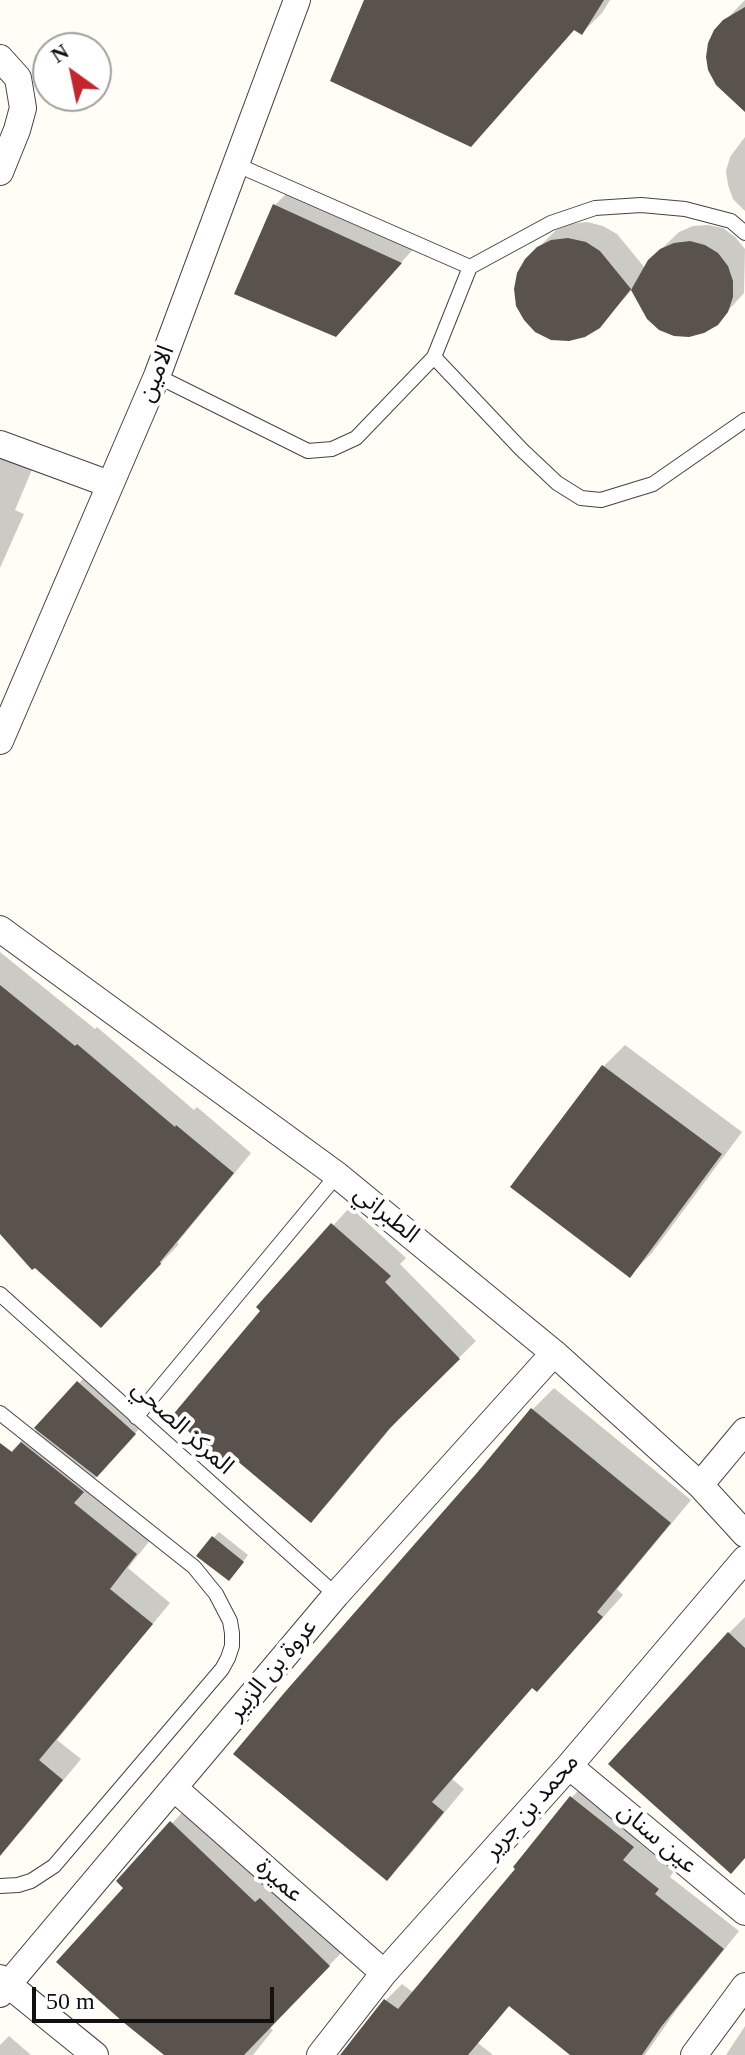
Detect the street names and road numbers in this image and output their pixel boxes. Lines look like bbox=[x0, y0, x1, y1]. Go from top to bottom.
street label: الامين bbox=[133, 341, 181, 407]
street label: الطبراني bbox=[347, 1180, 425, 1250]
street label: المركز الصحي bbox=[125, 1375, 239, 1481]
street label: عروة بن الزبير bbox=[222, 1613, 324, 1727]
street label: محمد بن جرير bbox=[478, 1748, 586, 1866]
street label: عين سنان bbox=[611, 1797, 703, 1881]
street label: عميرة bbox=[249, 1853, 309, 1909]

